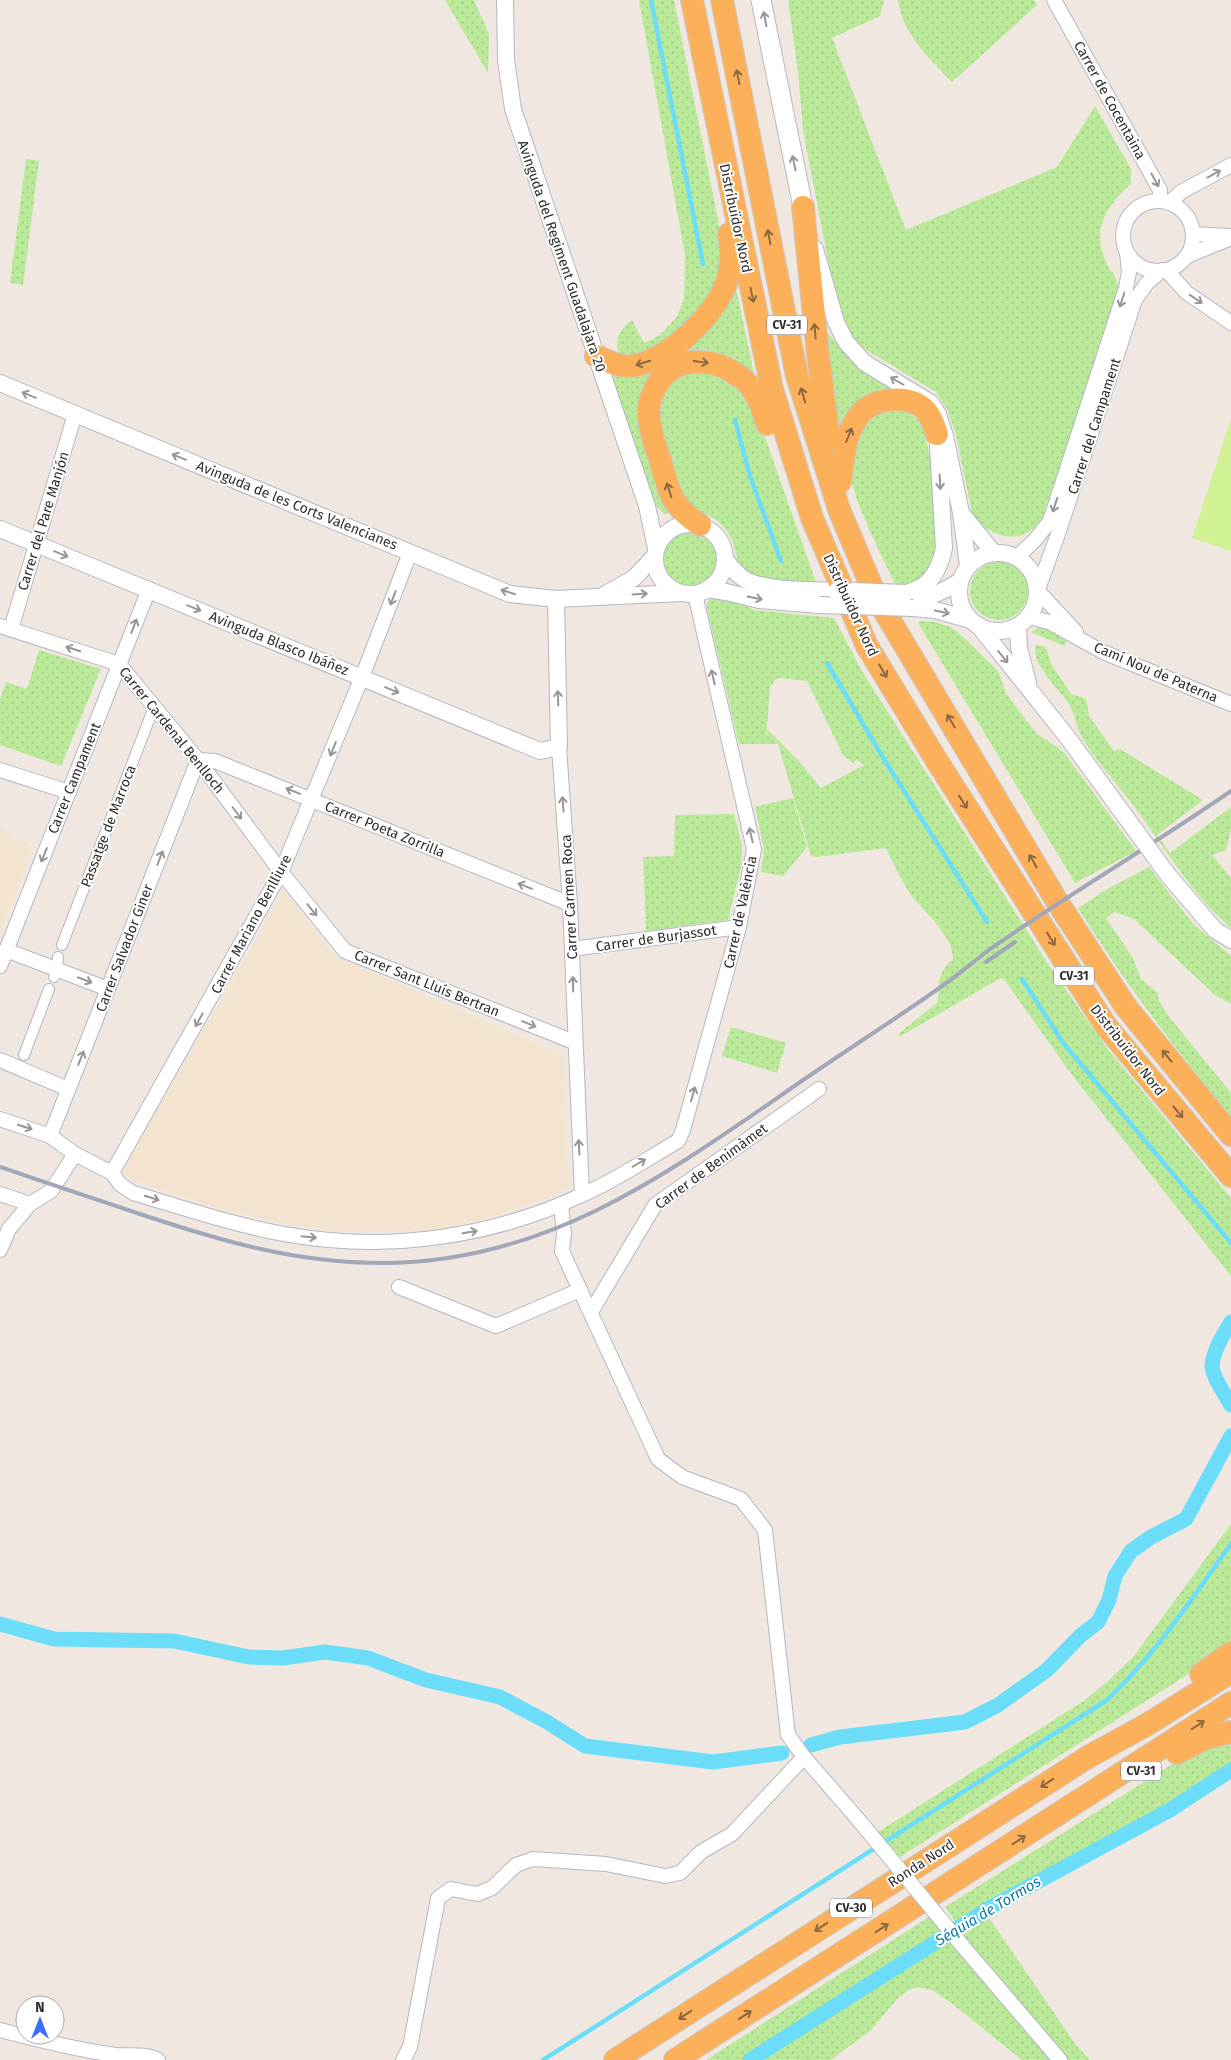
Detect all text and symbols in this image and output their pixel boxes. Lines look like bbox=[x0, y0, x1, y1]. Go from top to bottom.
one-way arrow bbox=[760, 12, 769, 28]
street label: Carrer de Cocentaina bbox=[1070, 38, 1149, 162]
one-way arrow bbox=[732, 70, 742, 86]
street label: Avinguda del Regiment Guadalajara 20 bbox=[514, 138, 609, 374]
one-way arrow bbox=[789, 155, 798, 171]
street label: Distribuïdor Nord bbox=[716, 162, 755, 274]
one-way arrow bbox=[1207, 169, 1222, 179]
one-way arrow bbox=[1150, 173, 1160, 187]
one-way arrow bbox=[764, 229, 774, 245]
one-way arrow bbox=[748, 287, 757, 303]
one-way arrow bbox=[1117, 292, 1126, 308]
one-way arrow bbox=[1189, 294, 1203, 304]
road number: CV-31 bbox=[767, 316, 807, 334]
one-way arrow bbox=[810, 323, 820, 339]
street label: Carrer del Campament bbox=[1064, 355, 1125, 496]
one-way arrow bbox=[693, 357, 709, 367]
one-way arrow bbox=[636, 358, 652, 368]
one-way arrow bbox=[890, 376, 904, 386]
one-way arrow bbox=[798, 388, 808, 404]
one-way arrow bbox=[22, 390, 37, 399]
one-way arrow bbox=[845, 428, 854, 443]
street label: Carrer del Pare Manjón bbox=[14, 450, 73, 593]
one-way arrow bbox=[172, 452, 187, 461]
street label: Avinguda de les Corts Valencianes bbox=[194, 457, 400, 554]
one-way arrow bbox=[936, 474, 945, 490]
one-way arrow bbox=[663, 482, 673, 498]
one-way arrow bbox=[1050, 496, 1059, 512]
one-way arrow bbox=[53, 550, 68, 559]
street label: Distribuïdor Nord bbox=[819, 551, 882, 659]
one-way arrow bbox=[500, 587, 516, 596]
one-way arrow bbox=[388, 590, 397, 605]
one-way arrow bbox=[632, 590, 648, 599]
one-way arrow bbox=[747, 594, 763, 604]
one-way arrow bbox=[186, 603, 201, 613]
one-way arrow bbox=[934, 607, 950, 617]
street label: Avinguda Blasco Ibáñez bbox=[207, 608, 351, 679]
one-way arrow bbox=[130, 619, 139, 635]
street label: Camí Nou de Paterna bbox=[1091, 639, 1220, 706]
one-way arrow bbox=[65, 643, 81, 653]
one-way arrow bbox=[997, 650, 1008, 663]
street label: Carrer Cardenal Benlloch bbox=[115, 664, 228, 797]
one-way arrow bbox=[878, 664, 888, 678]
one-way arrow bbox=[708, 669, 717, 685]
one-way arrow bbox=[384, 686, 399, 695]
one-way arrow bbox=[553, 690, 563, 706]
one-way arrow bbox=[945, 714, 955, 728]
street label: Carrer Campament bbox=[44, 719, 105, 836]
one-way arrow bbox=[327, 741, 337, 756]
street label: Passatge de Marroca bbox=[77, 763, 140, 890]
one-way arrow bbox=[286, 786, 301, 796]
one-way arrow bbox=[959, 795, 969, 809]
one-way arrow bbox=[559, 797, 568, 813]
street label: Carrer Poeta Zorrilla bbox=[322, 798, 447, 861]
one-way arrow bbox=[232, 806, 243, 819]
one-way arrow bbox=[746, 827, 755, 843]
street label: Carrer Carmen Roca bbox=[558, 834, 581, 960]
one-way arrow bbox=[38, 848, 47, 863]
one-way arrow bbox=[156, 850, 165, 865]
street label: Carrer Mariano Benlliure bbox=[207, 852, 295, 997]
one-way arrow bbox=[1028, 853, 1038, 868]
street label: Carrer de València bbox=[720, 854, 761, 970]
street label: Carrer Salvador Giner bbox=[92, 881, 157, 1014]
one-way arrow bbox=[518, 881, 533, 890]
one-way arrow bbox=[307, 903, 318, 916]
street label: Carrer de Burjassot bbox=[595, 921, 718, 955]
one-way arrow bbox=[1046, 932, 1056, 946]
street label: Carrer Sant Lluís Bertran bbox=[352, 947, 502, 1020]
road number: CV-31 bbox=[1054, 966, 1094, 986]
one-way arrow bbox=[77, 976, 92, 985]
one-way arrow bbox=[568, 976, 578, 992]
street label: Distribuïdor Nord bbox=[1087, 1001, 1168, 1099]
one-way arrow bbox=[193, 1012, 203, 1026]
one-way arrow bbox=[521, 1020, 536, 1029]
one-way arrow bbox=[77, 1050, 86, 1066]
one-way arrow bbox=[1161, 1050, 1172, 1063]
one-way arrow bbox=[689, 1087, 698, 1103]
one-way arrow bbox=[1172, 1106, 1183, 1119]
street label: Carrer de Benimàmet bbox=[652, 1119, 772, 1213]
one-way arrow bbox=[17, 1123, 33, 1133]
one-way arrow bbox=[575, 1139, 584, 1155]
one-way arrow bbox=[632, 1158, 646, 1168]
one-way arrow bbox=[143, 1194, 159, 1204]
one-way arrow bbox=[462, 1226, 478, 1236]
one-way arrow bbox=[301, 1232, 317, 1242]
one-way arrow bbox=[1191, 1719, 1205, 1730]
road number: CV-31 bbox=[1121, 1762, 1161, 1780]
one-way arrow bbox=[1040, 1778, 1054, 1789]
one-way arrow bbox=[1012, 1835, 1026, 1845]
street label: Ronda Nord bbox=[885, 1836, 958, 1891]
water label: Séquia de Tormos bbox=[931, 1872, 1044, 1950]
road number: CV-30 bbox=[830, 1899, 872, 1918]
one-way arrow bbox=[875, 1922, 889, 1932]
one-way arrow bbox=[815, 1923, 829, 1933]
north arrow bbox=[15, 1995, 65, 2045]
text: N bbox=[35, 1999, 45, 2016]
one-way arrow bbox=[678, 2010, 692, 2020]
one-way arrow bbox=[738, 2010, 752, 2020]

